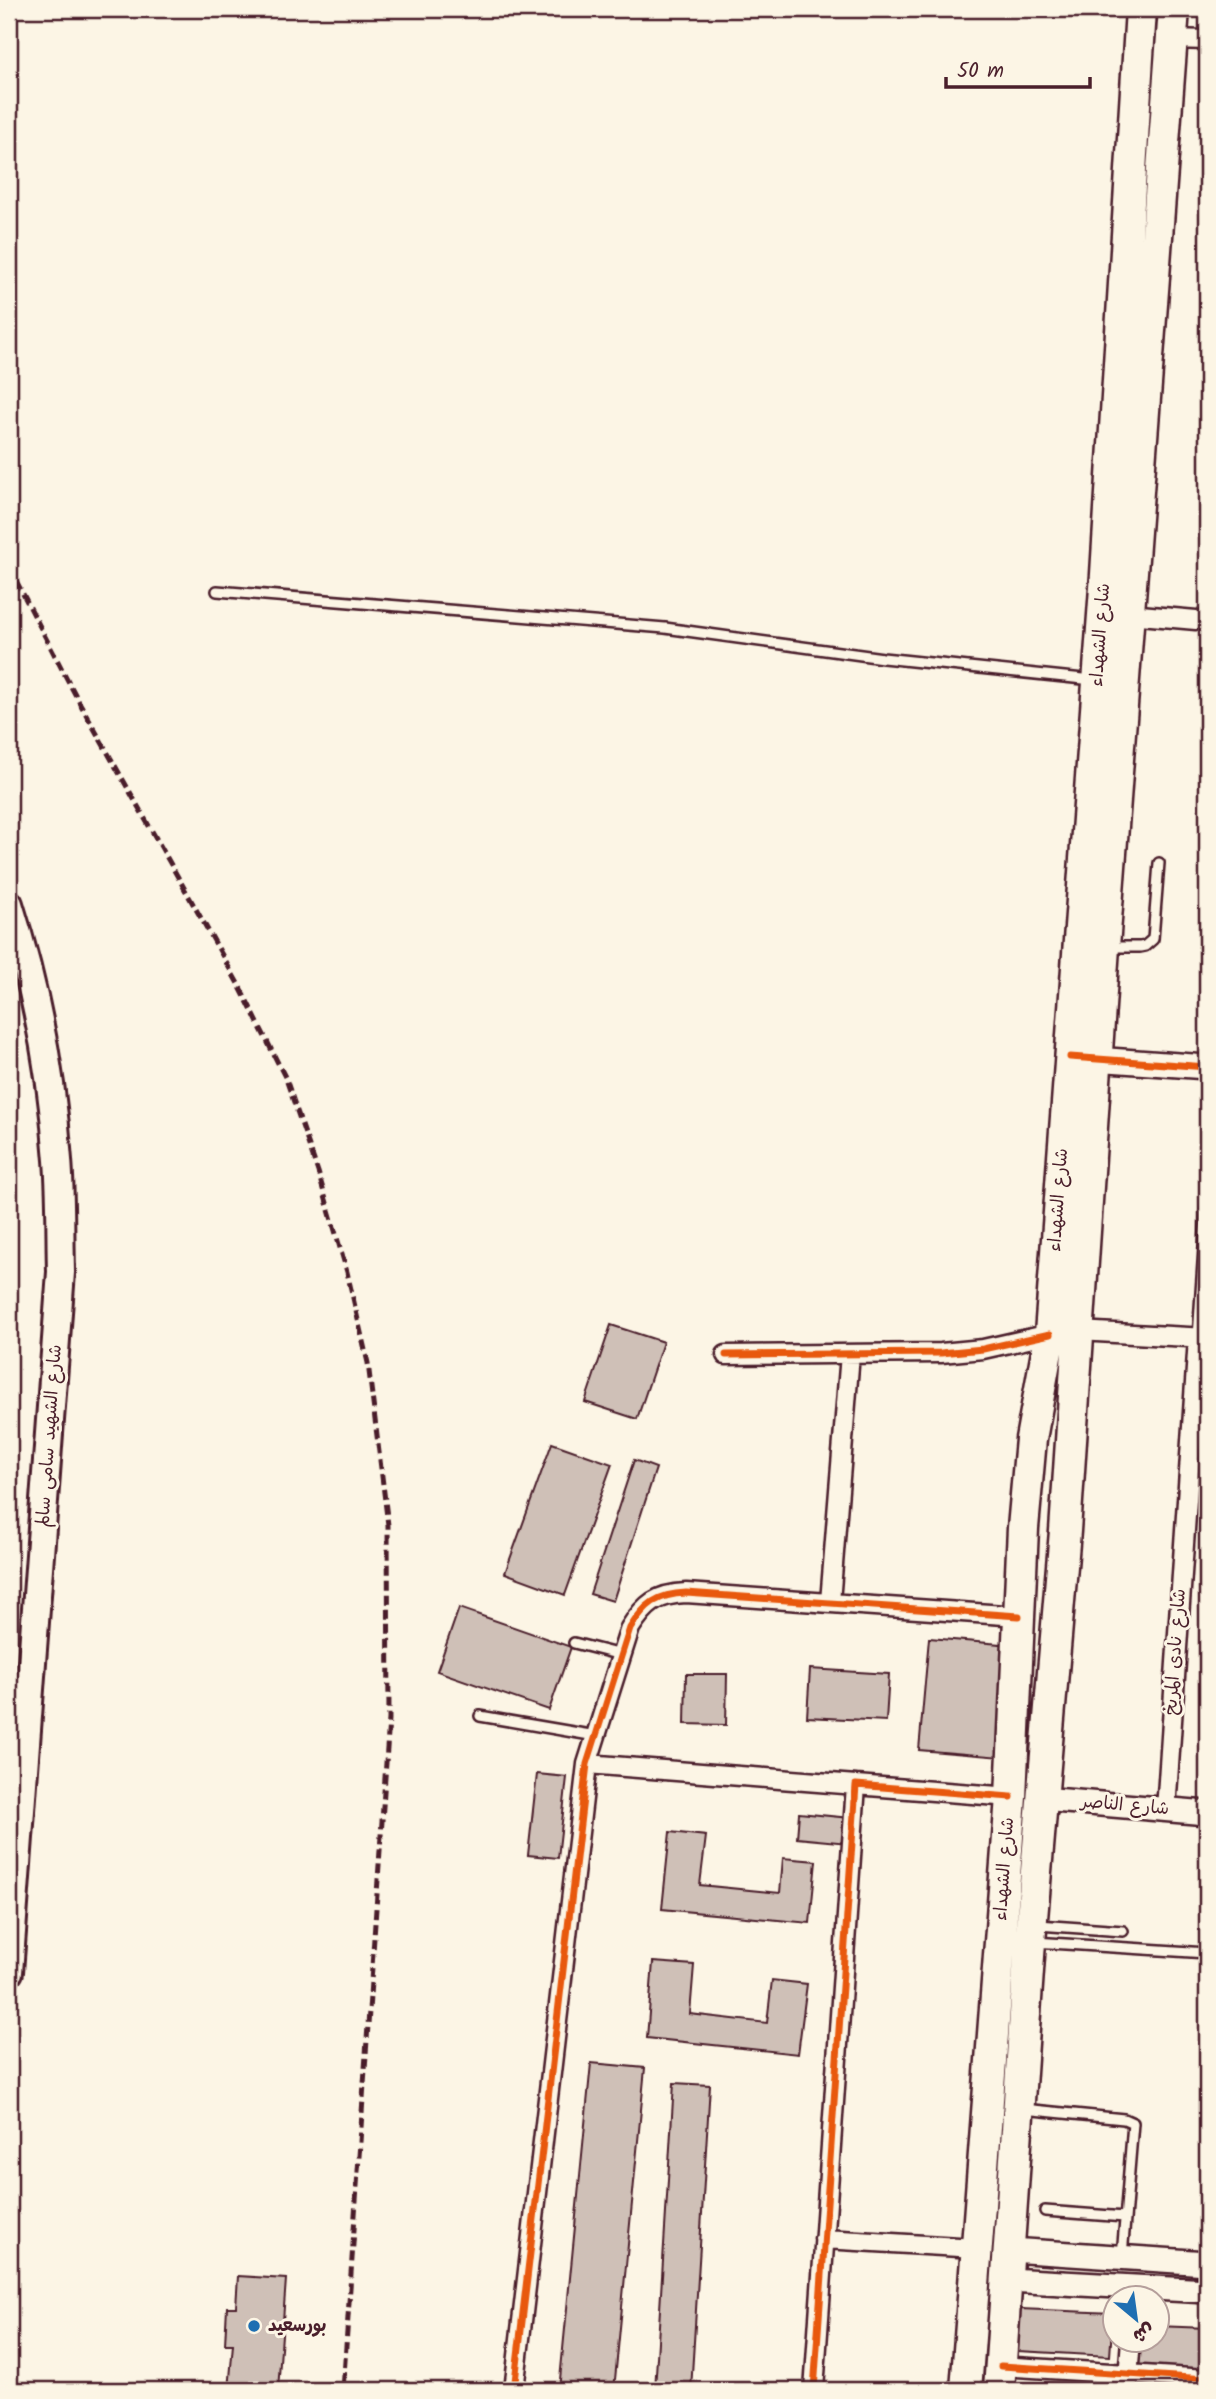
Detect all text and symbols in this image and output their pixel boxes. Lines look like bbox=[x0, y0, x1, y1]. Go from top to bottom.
scale bar bbox=[946, 46, 1090, 90]
text: 50 m bbox=[957, 55, 1004, 88]
street label: شارع الشهداء bbox=[1083, 582, 1119, 688]
street label: شارع الشهداء bbox=[1041, 1147, 1077, 1253]
street label: شارع الشهيد سامى سالم bbox=[29, 1343, 71, 1529]
street label: شارع نادى المريخ bbox=[1157, 1588, 1195, 1716]
street label: شارع الناصر bbox=[1078, 1788, 1170, 1824]
street label: شارع الشهداء bbox=[987, 1816, 1023, 1922]
north arrow bbox=[1100, 2284, 1170, 2354]
place label: بورسعيد bbox=[268, 2312, 327, 2341]
text: ش bbox=[1127, 2314, 1160, 2350]
marker: بورسعيد bbox=[246, 2318, 262, 2334]

